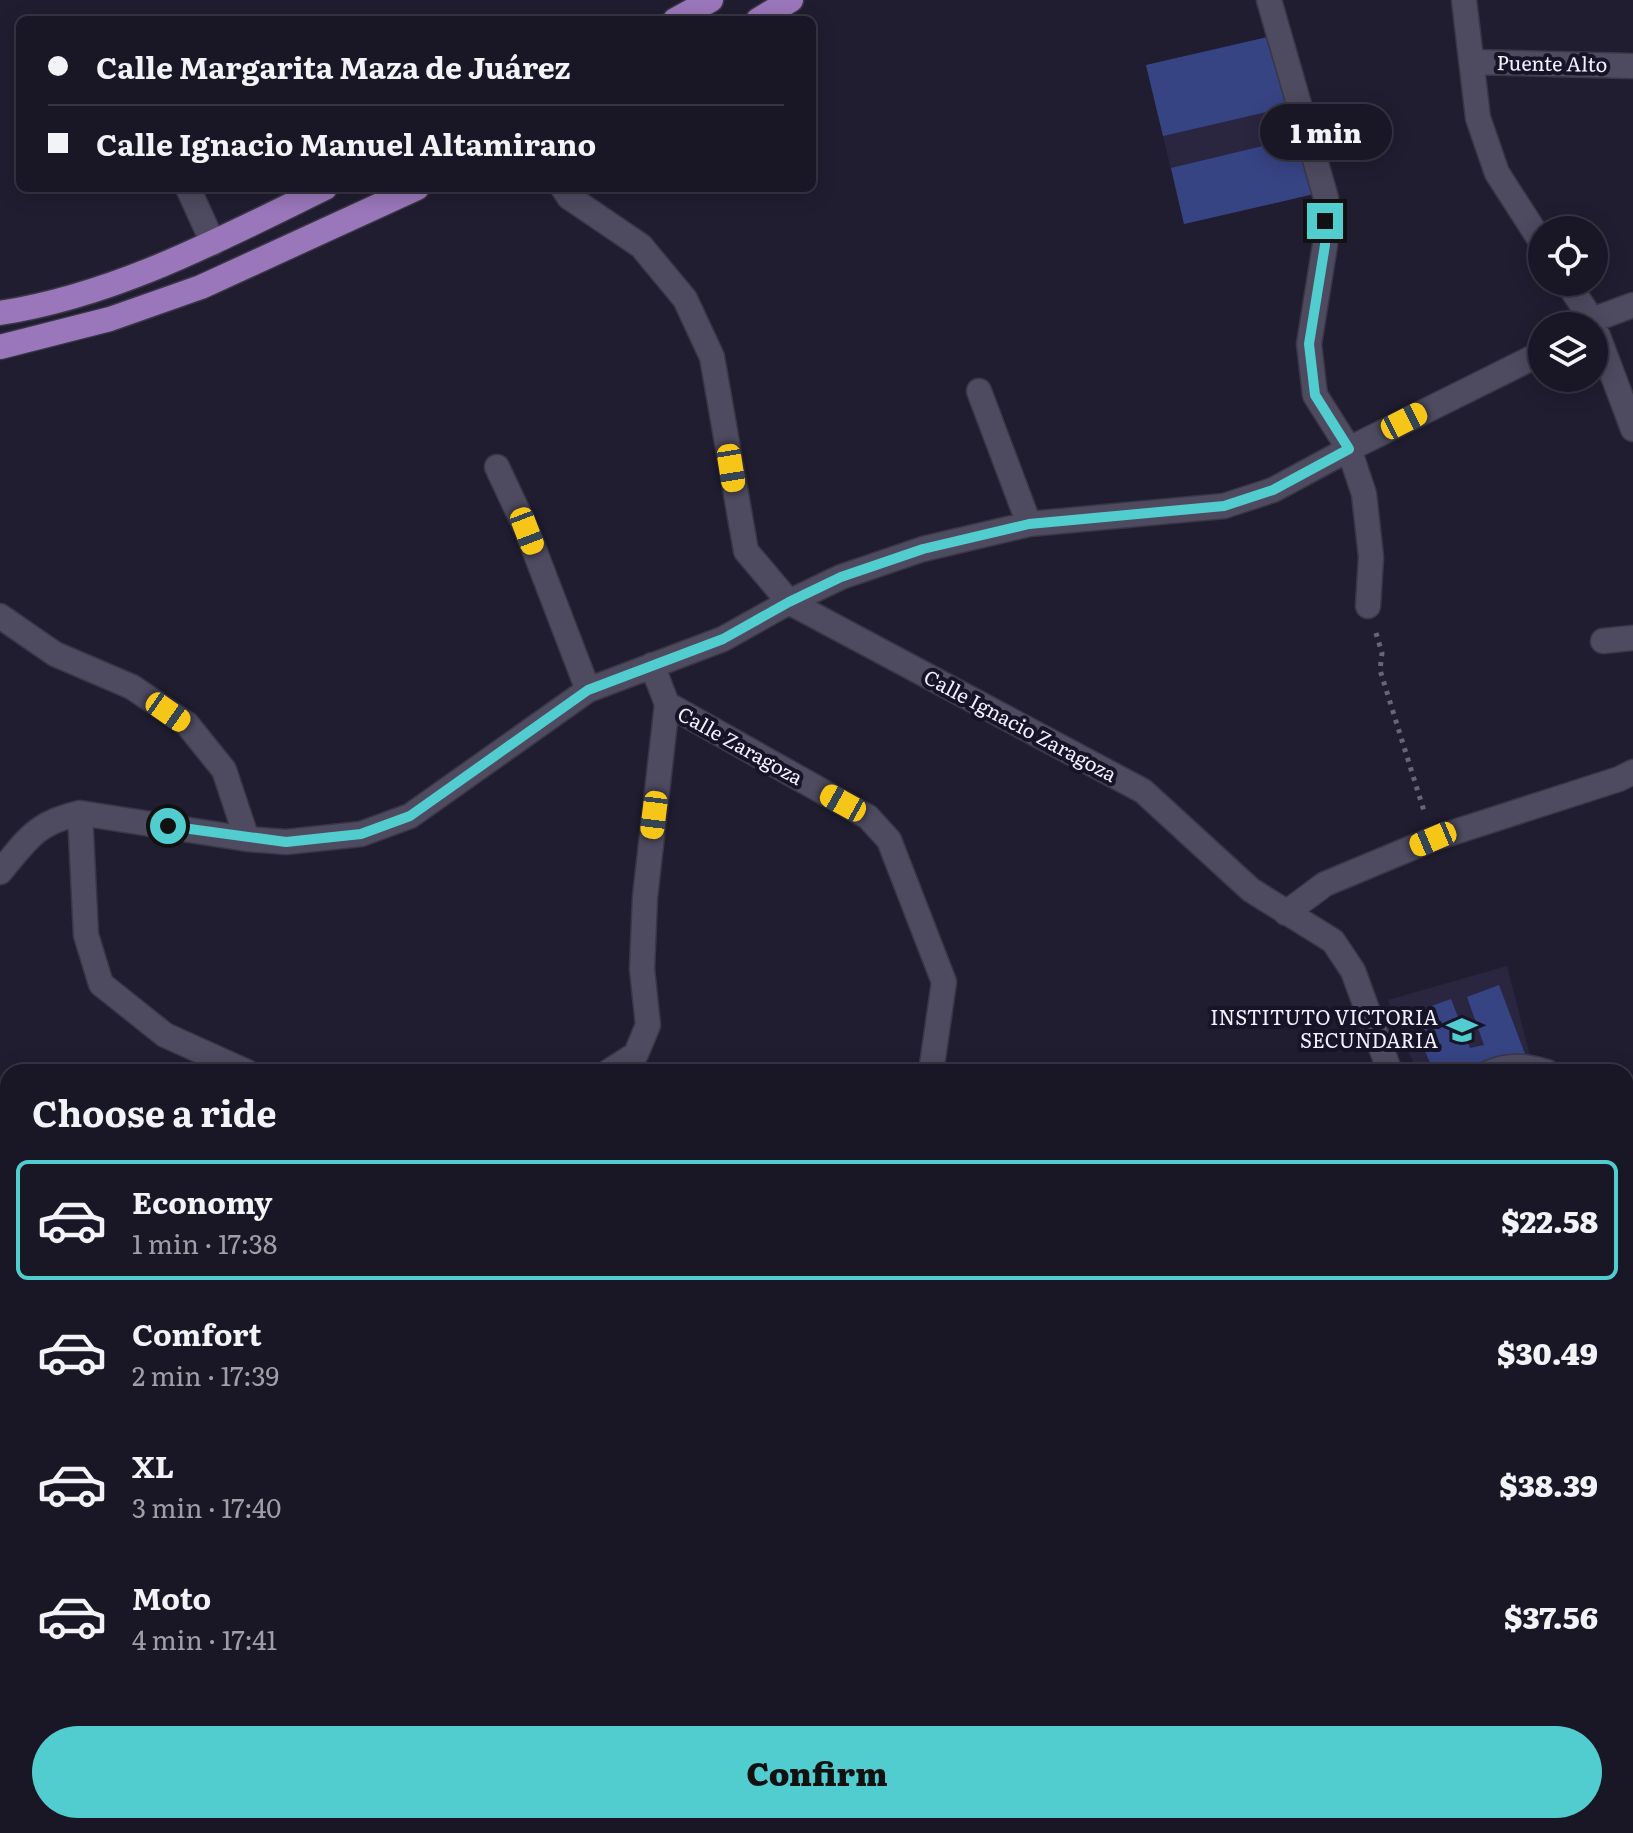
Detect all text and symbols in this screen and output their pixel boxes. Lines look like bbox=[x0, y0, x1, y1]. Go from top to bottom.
text: Calle Margarita Maza de Juárez bbox=[96, 44, 571, 88]
street label: Puente Alto bbox=[1496, 46, 1608, 78]
callout: 1 min bbox=[1259, 105, 1391, 161]
text: 1 min bbox=[1291, 112, 1361, 151]
text: Calle Ignacio Manuel Altamirano bbox=[96, 121, 596, 165]
route end bbox=[1307, 203, 1343, 239]
map controls bbox=[1528, 216, 1608, 392]
button: locate bbox=[1528, 216, 1608, 296]
button: layers bbox=[1528, 312, 1608, 392]
car bbox=[1377, 399, 1431, 443]
car bbox=[715, 442, 747, 494]
car bbox=[507, 504, 547, 558]
street label: Calle Ignacio Zaragoza bbox=[919, 661, 1123, 788]
car bbox=[141, 688, 195, 736]
street label: Calle Zaragoza bbox=[673, 697, 809, 791]
car bbox=[816, 781, 870, 825]
car bbox=[639, 790, 669, 840]
route start bbox=[150, 808, 186, 844]
car bbox=[1406, 819, 1460, 859]
place label: INSTITUTO VICTORIA SECUNDARIA bbox=[1210, 1001, 1438, 1054]
school or university icon: INSTITUTO VICTORIA SECUNDARIA bbox=[1445, 1013, 1479, 1047]
text: Choose a ride bbox=[32, 1085, 277, 1138]
text: Economy bbox=[132, 1179, 272, 1223]
icon: car bbox=[36, 1184, 108, 1256]
text: $22.58 bbox=[1501, 1198, 1598, 1242]
text: 1 min · 17:38 bbox=[132, 1223, 277, 1262]
text: Comfort bbox=[132, 1311, 262, 1355]
icon: car bbox=[36, 1316, 108, 1388]
text: $30.49 bbox=[1497, 1330, 1598, 1374]
text: 2 min · 17:39 bbox=[132, 1355, 279, 1394]
text: XL bbox=[132, 1443, 174, 1487]
icon: car bbox=[36, 1448, 108, 1520]
text: $38.39 bbox=[1499, 1462, 1598, 1506]
text: 3 min · 17:40 bbox=[132, 1487, 281, 1526]
text: Moto bbox=[132, 1575, 211, 1619]
icon: car bbox=[36, 1580, 108, 1652]
text: $37.56 bbox=[1504, 1594, 1598, 1638]
text: 4 min · 17:41 bbox=[132, 1619, 277, 1658]
button: Confirm bbox=[32, 1726, 1602, 1818]

